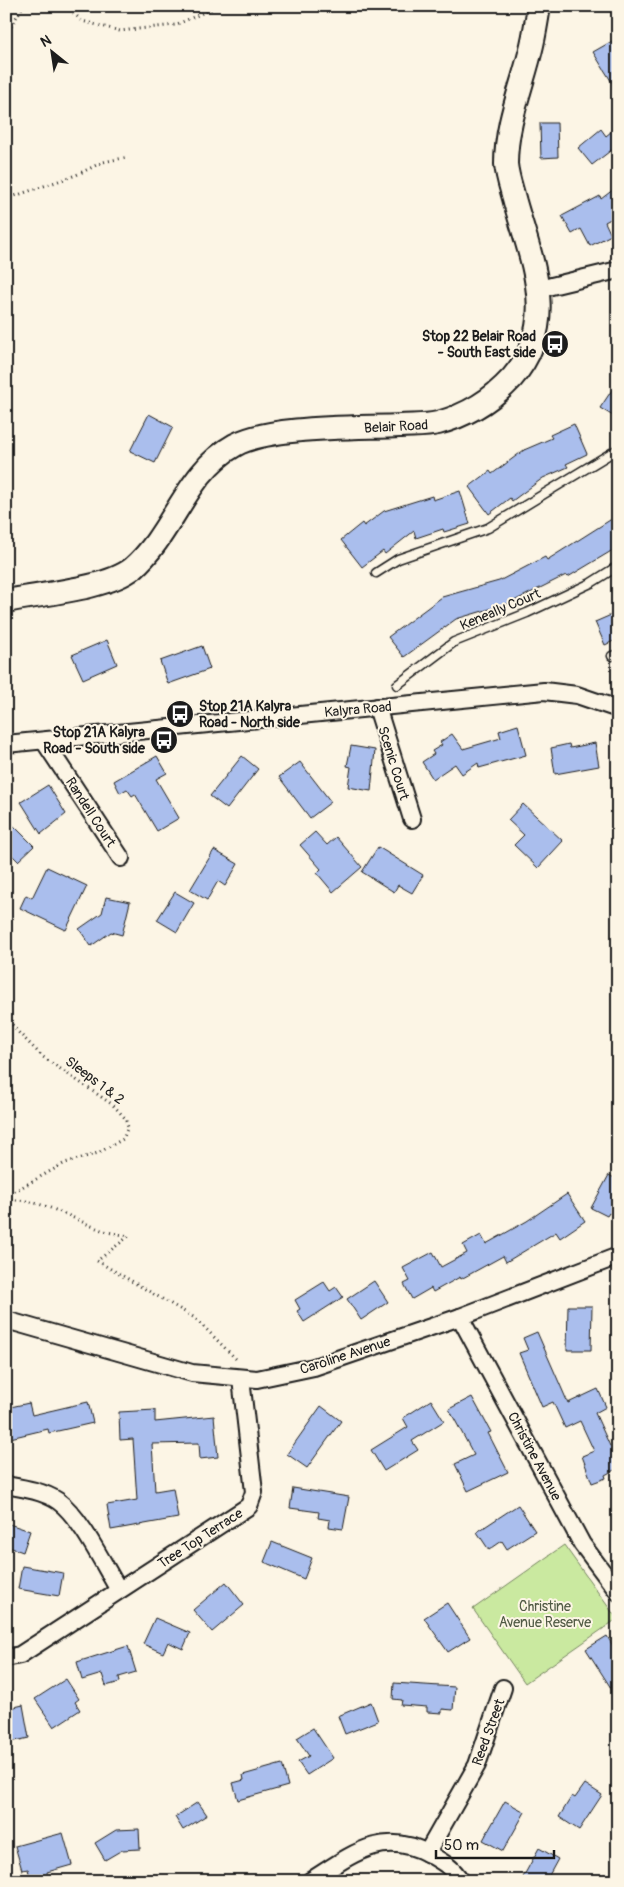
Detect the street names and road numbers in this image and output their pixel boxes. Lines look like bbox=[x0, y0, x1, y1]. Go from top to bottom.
street label: Belair Road bbox=[364, 416, 429, 437]
street label: Keneally Court bbox=[457, 585, 543, 634]
street label: Kalyra Road bbox=[324, 698, 393, 721]
street label: Scenic Court bbox=[374, 724, 413, 802]
street label: Randell Court bbox=[62, 774, 120, 851]
street label: Sleeps 1 & 2 bbox=[62, 1053, 128, 1108]
street label: Caroline Avenue bbox=[298, 1333, 393, 1378]
street label: Christine Avenue bbox=[504, 1409, 565, 1504]
street label: Tree Top Terrace bbox=[155, 1505, 246, 1572]
street label: Reed Street bbox=[469, 1696, 509, 1768]

